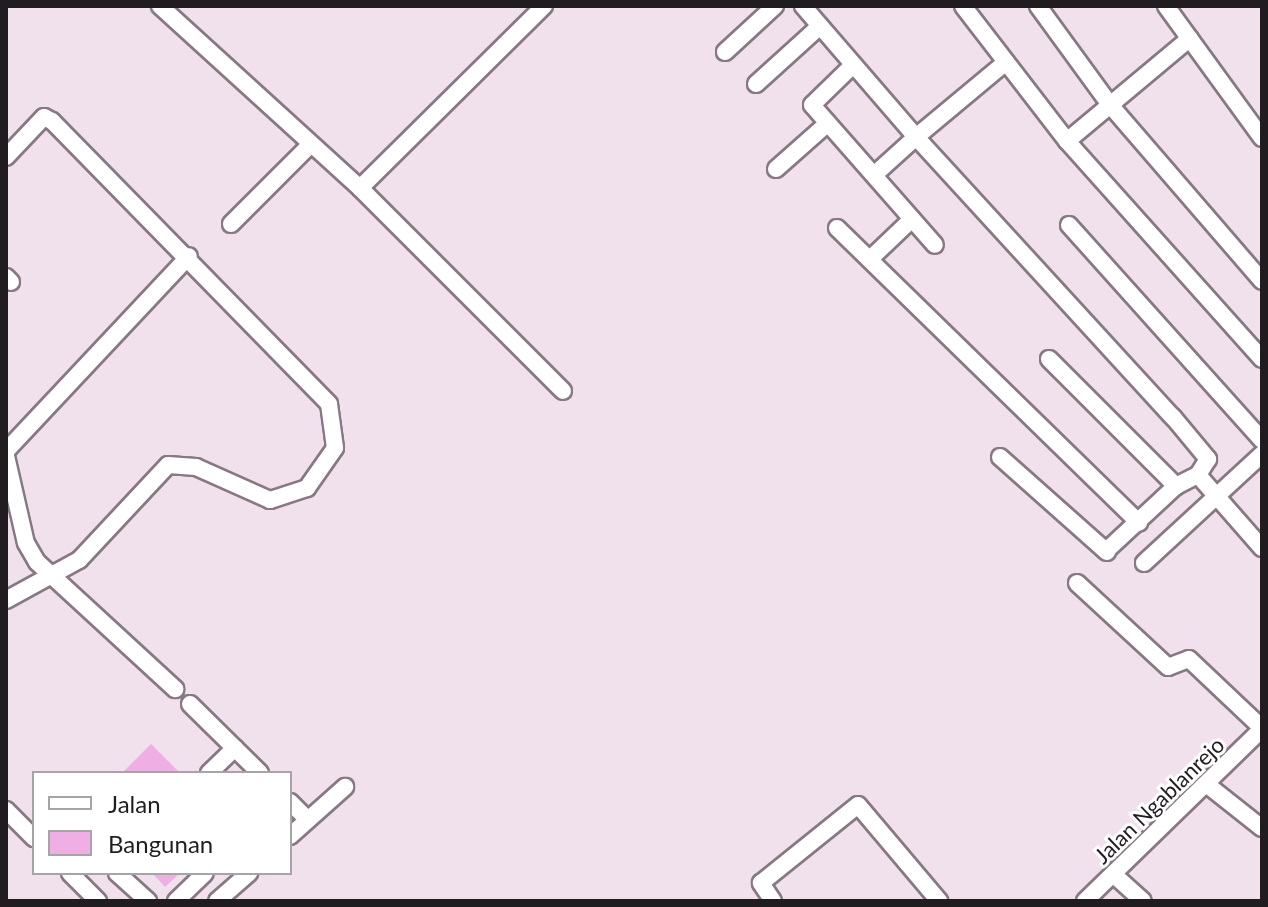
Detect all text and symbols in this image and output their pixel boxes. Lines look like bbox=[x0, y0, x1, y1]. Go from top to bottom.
street label: Jalan Ngablanrejo bbox=[1089, 731, 1229, 869]
legend bbox=[32, 771, 292, 875]
text: Jalan bbox=[108, 789, 161, 818]
text: Bangunan bbox=[108, 829, 213, 858]

